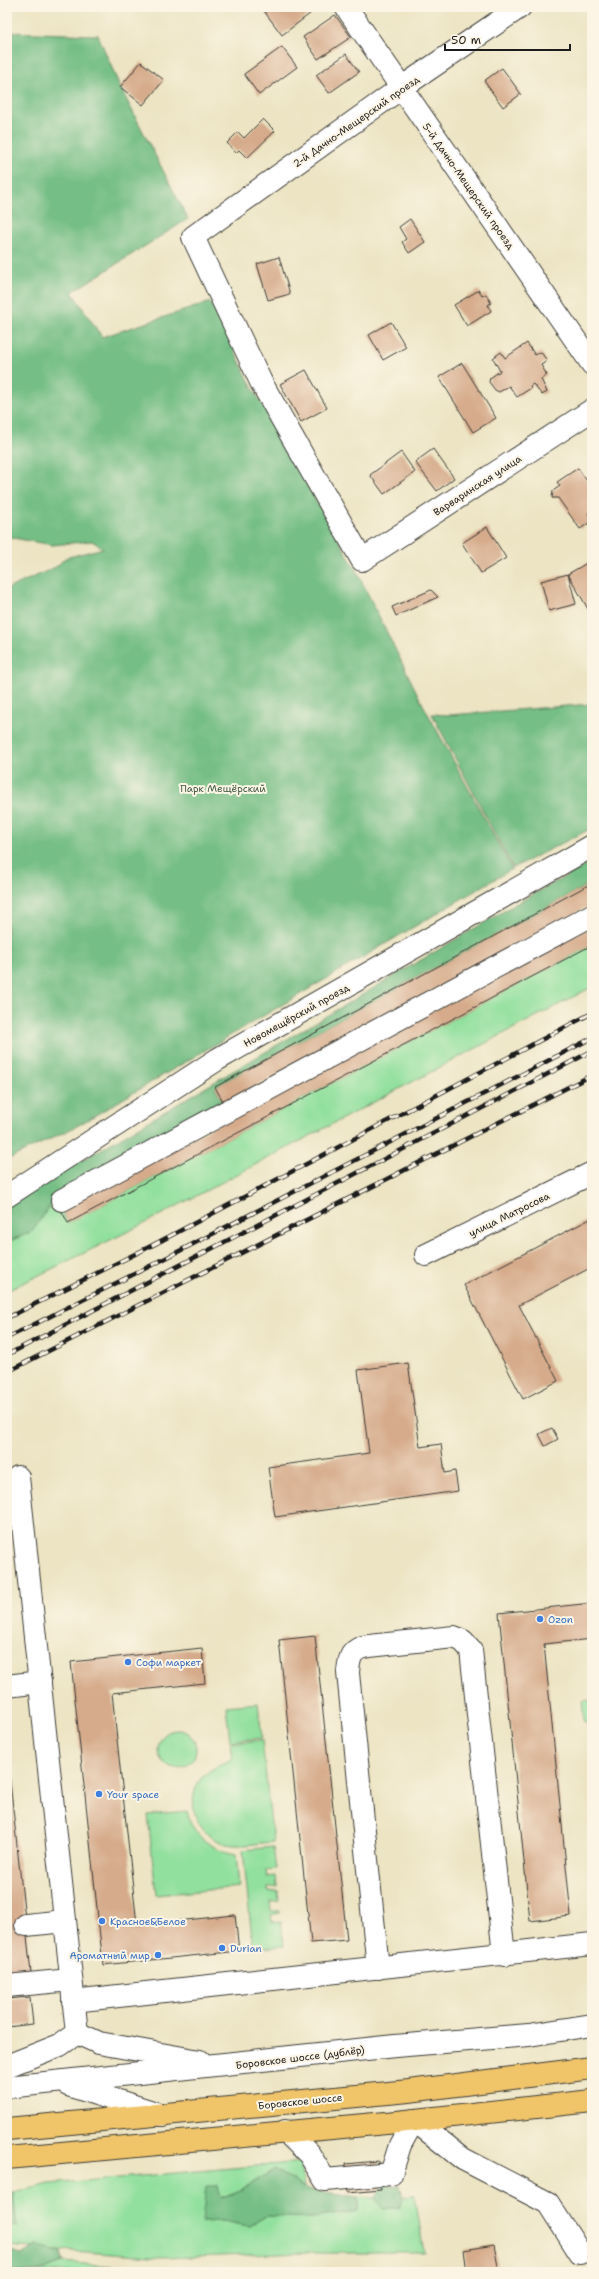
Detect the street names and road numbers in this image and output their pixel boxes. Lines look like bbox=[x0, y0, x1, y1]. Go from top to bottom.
street label: 2-й Дачно-Мещерский проезд bbox=[291, 72, 423, 170]
street label: 5-й Дачно-Мещерский проезд bbox=[420, 121, 518, 252]
street label: Варваринская улица bbox=[431, 452, 524, 519]
street label: Новомещёрский проезд bbox=[241, 981, 352, 1050]
street label: улица Матросова bbox=[467, 1189, 552, 1240]
street label: Боровское шоссе (дублёр) bbox=[235, 2043, 365, 2072]
street label: Боровское шоссе bbox=[257, 2091, 343, 2112]

